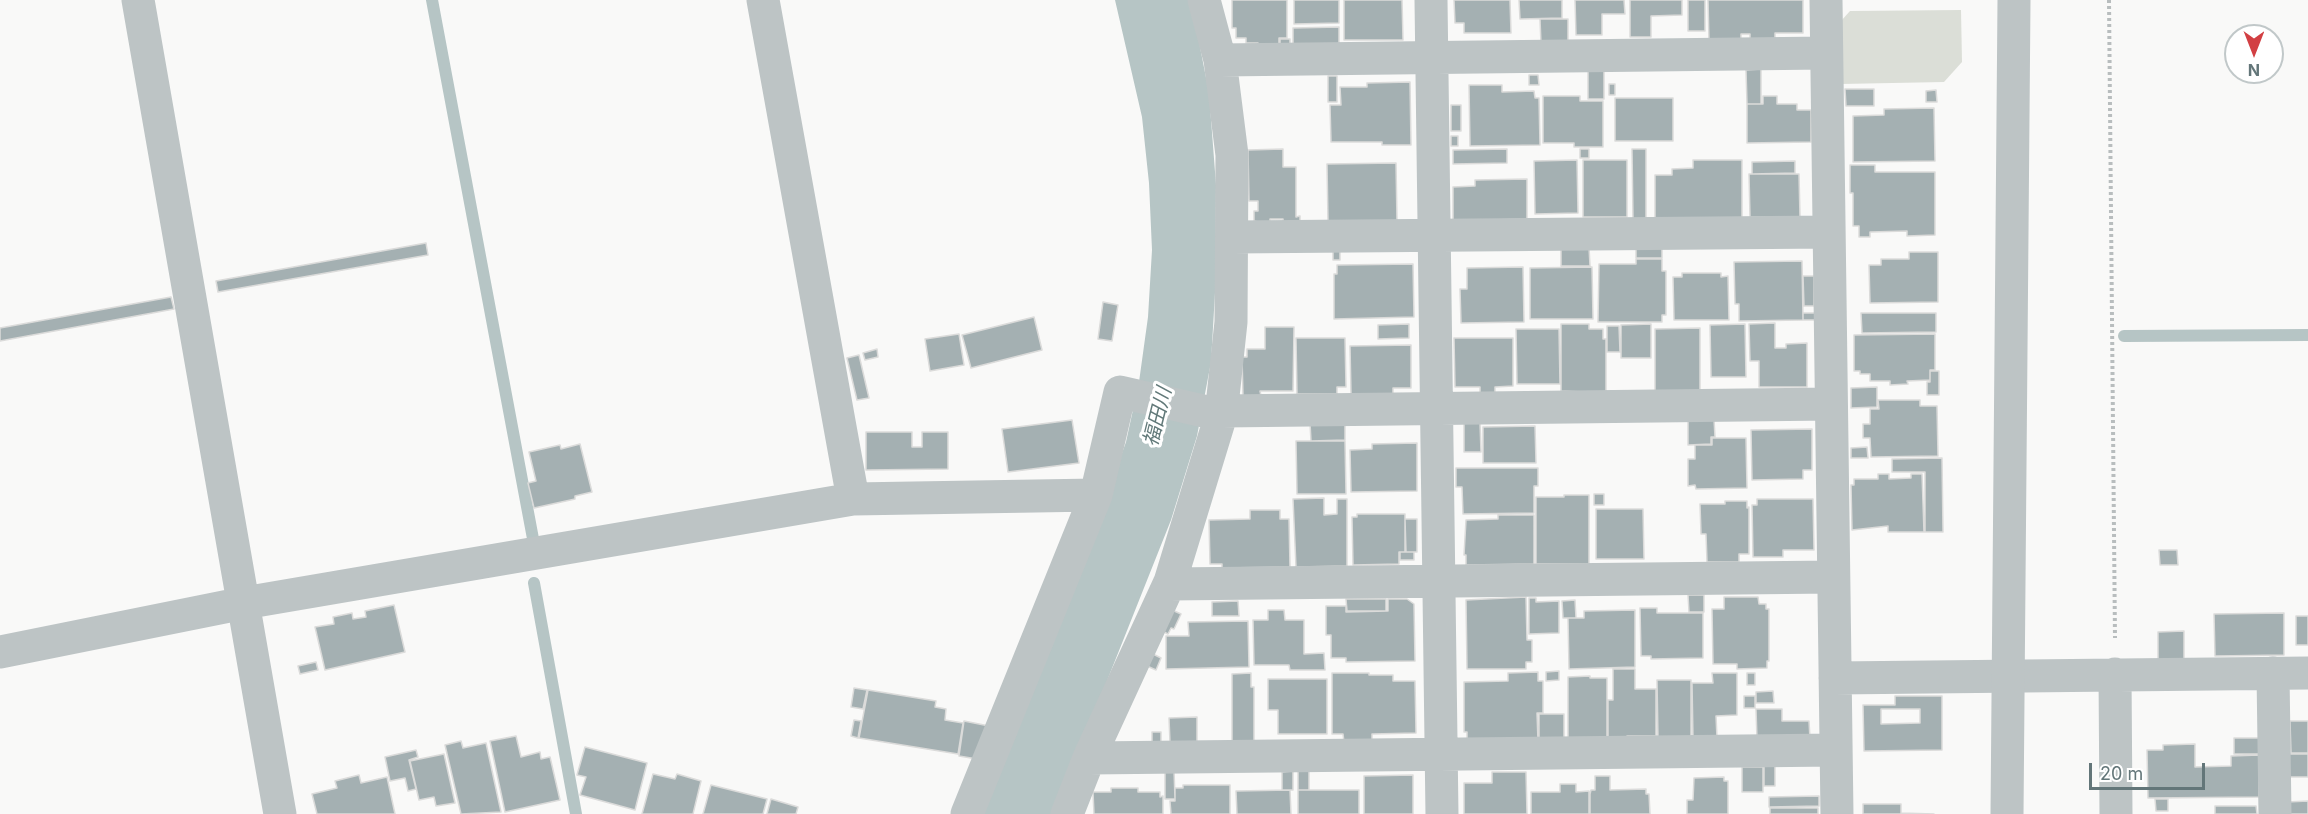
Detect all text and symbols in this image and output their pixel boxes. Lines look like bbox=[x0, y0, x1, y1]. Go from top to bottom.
north arrow bbox=[2224, 24, 2284, 84]
text: N bbox=[2248, 60, 2260, 80]
water label: 福田川 bbox=[1139, 385, 1177, 449]
scale bar bbox=[2092, 751, 2208, 789]
text: 20 m bbox=[2100, 763, 2143, 784]

